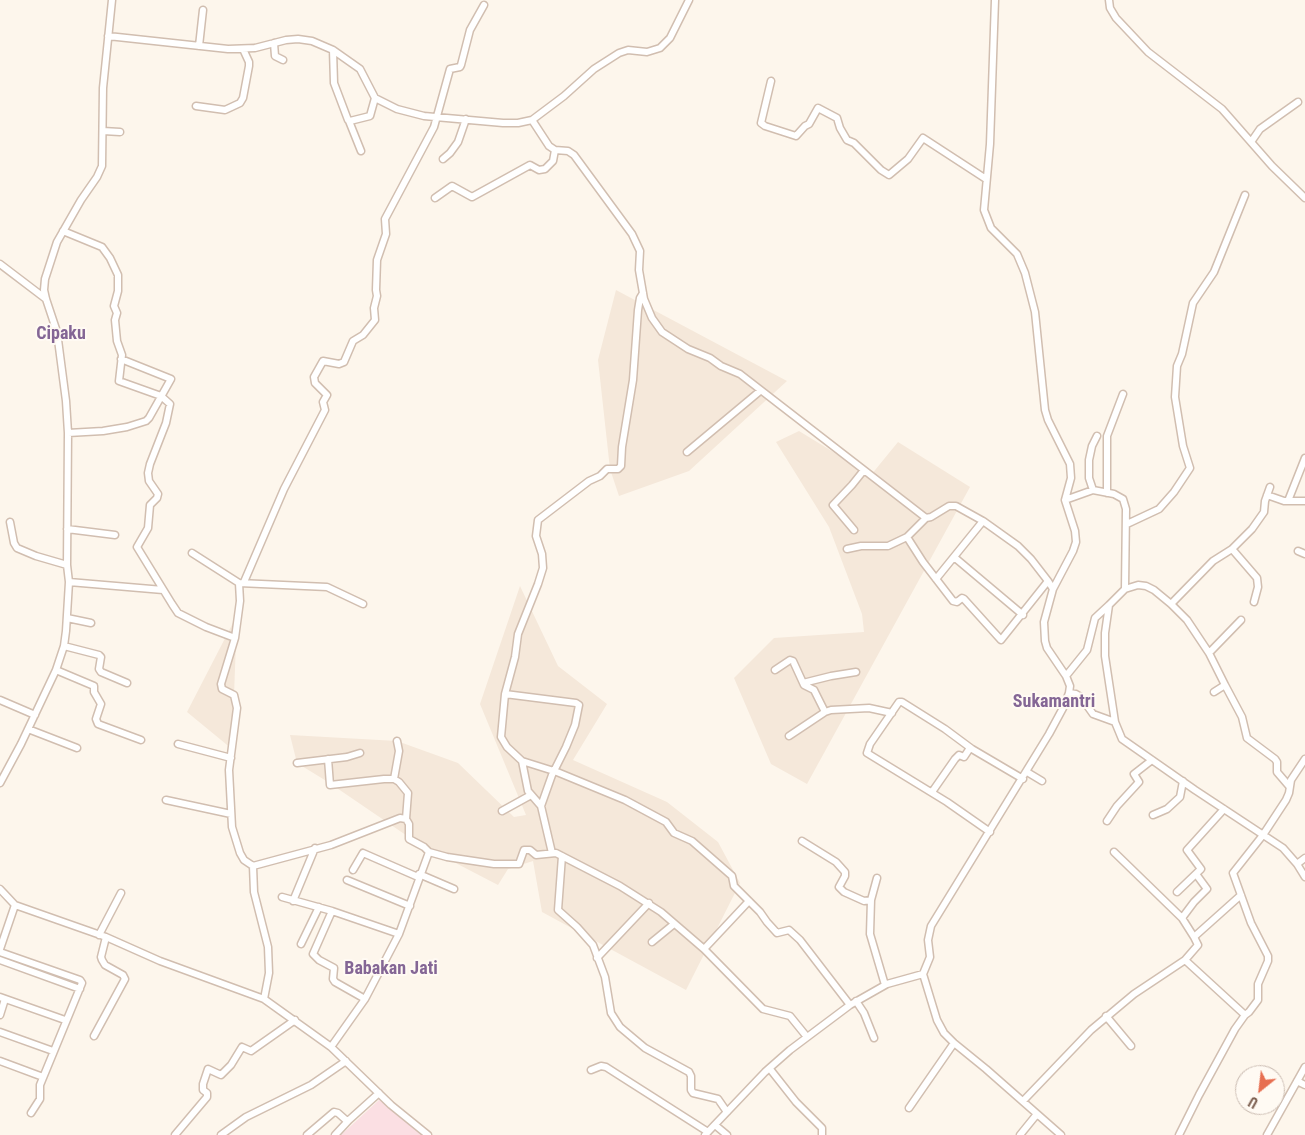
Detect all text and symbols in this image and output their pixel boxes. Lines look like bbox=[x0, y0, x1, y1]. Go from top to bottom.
district label: Cipaku bbox=[36, 323, 86, 345]
district label: Sukamantri bbox=[1013, 691, 1095, 713]
district label: Babakan Jati bbox=[344, 958, 438, 980]
north arrow bbox=[1235, 1065, 1285, 1115]
text: U bbox=[1246, 1093, 1261, 1111]

